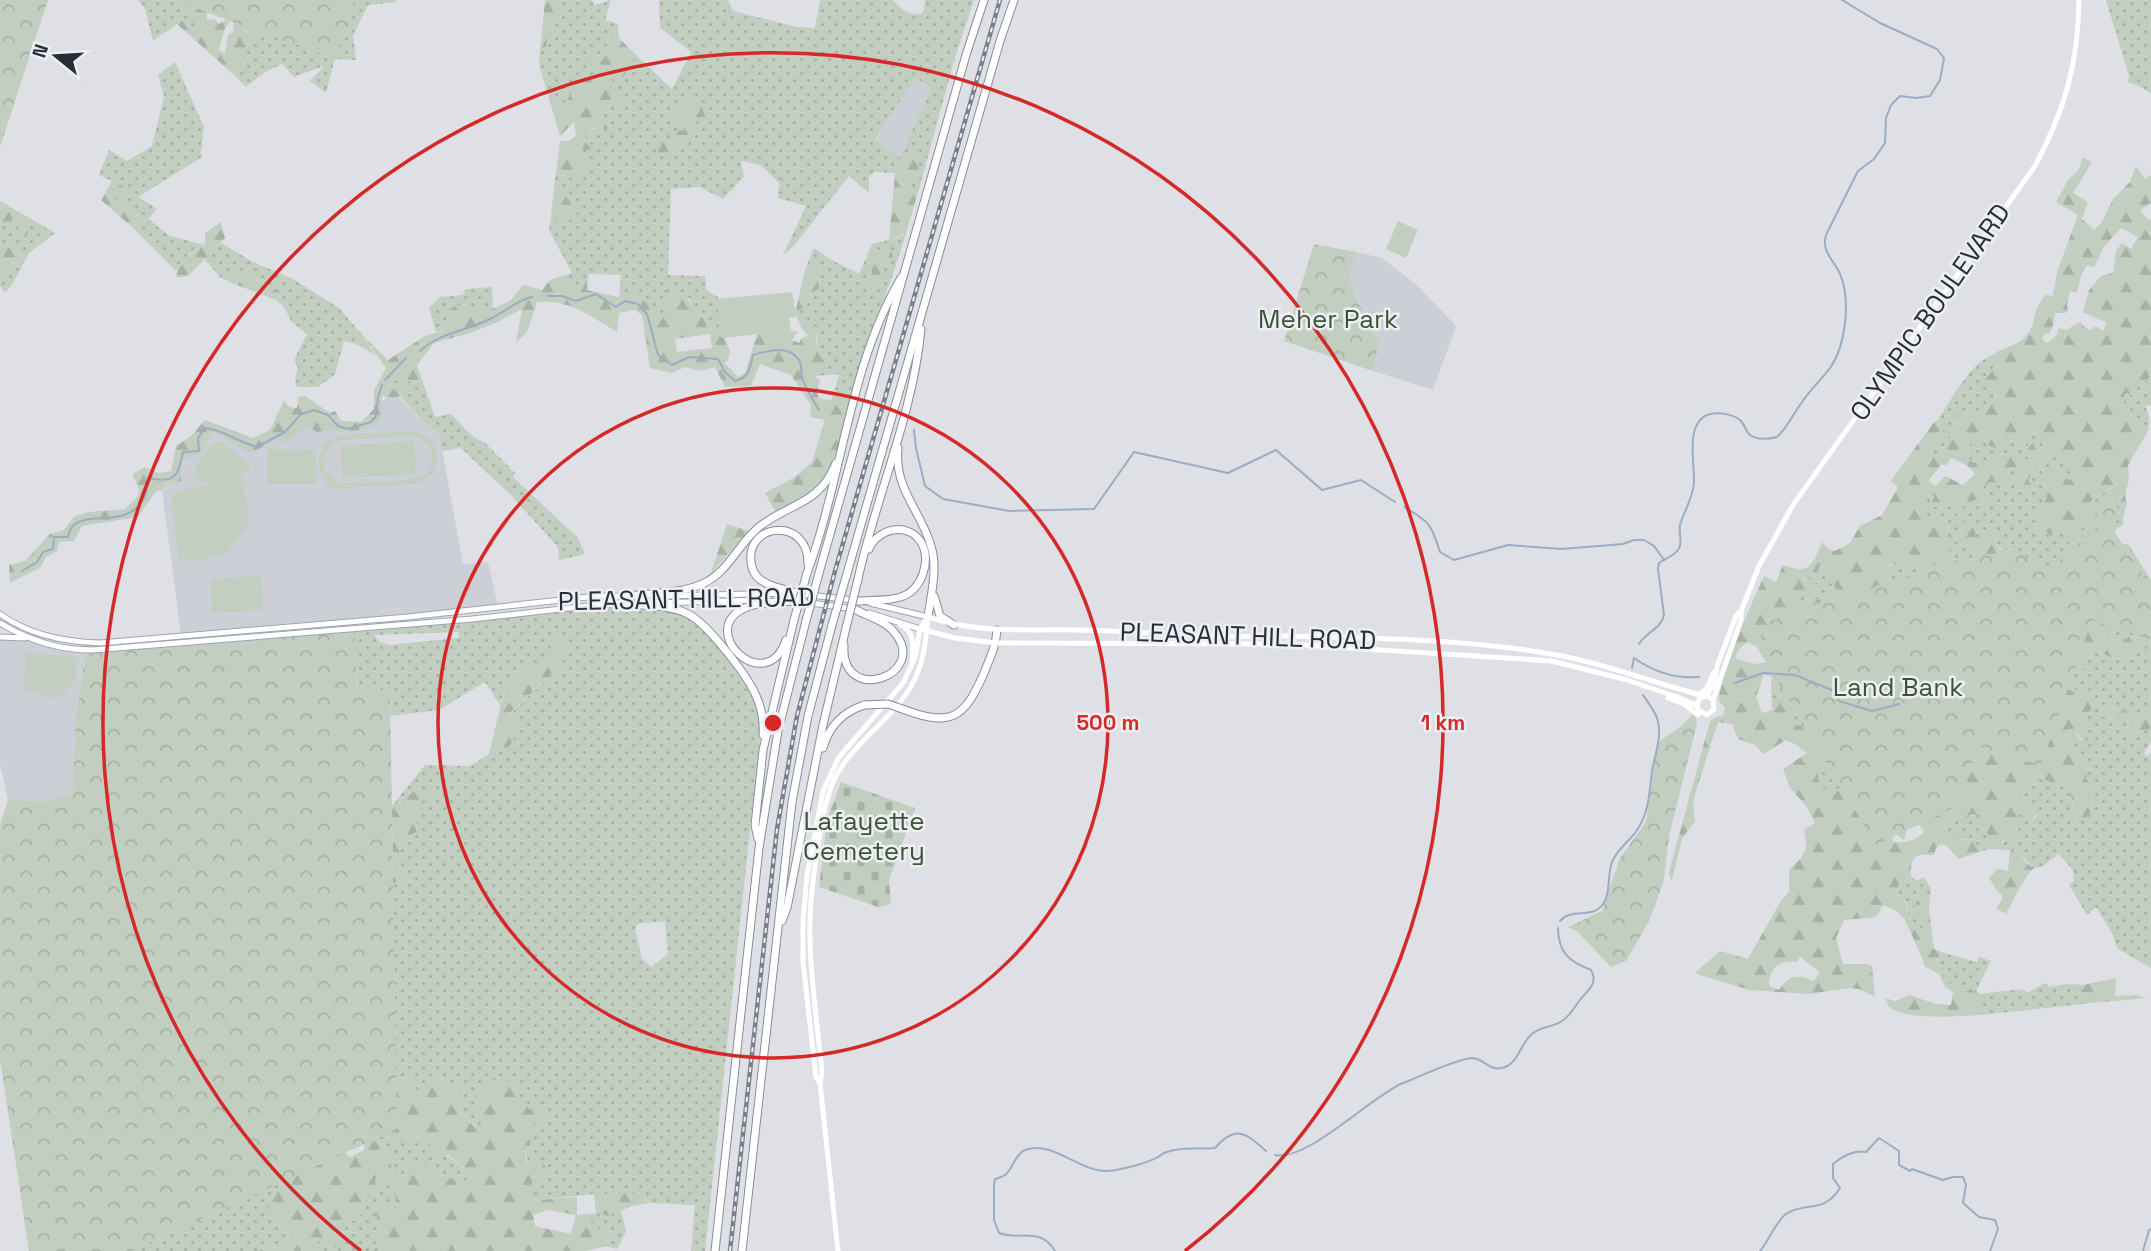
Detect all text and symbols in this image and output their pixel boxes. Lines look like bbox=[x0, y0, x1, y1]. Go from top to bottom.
north arrow bbox=[21, 21, 91, 91]
text: N bbox=[26, 41, 54, 61]
street label: OLYMPIC BOULEVARD bbox=[1842, 197, 2018, 427]
park label: Meher Park bbox=[1258, 302, 1398, 336]
street label: PLEASANT HILL ROAD bbox=[557, 580, 815, 618]
street label: PLEASANT HILL ROAD bbox=[1119, 615, 1377, 657]
park label: Land Bank bbox=[1833, 670, 1963, 704]
text: 500 m bbox=[1076, 709, 1140, 736]
text: 1 km bbox=[1421, 709, 1465, 736]
centre of rings bbox=[761, 711, 785, 735]
park label: Lafayette Cemetery bbox=[803, 804, 925, 868]

